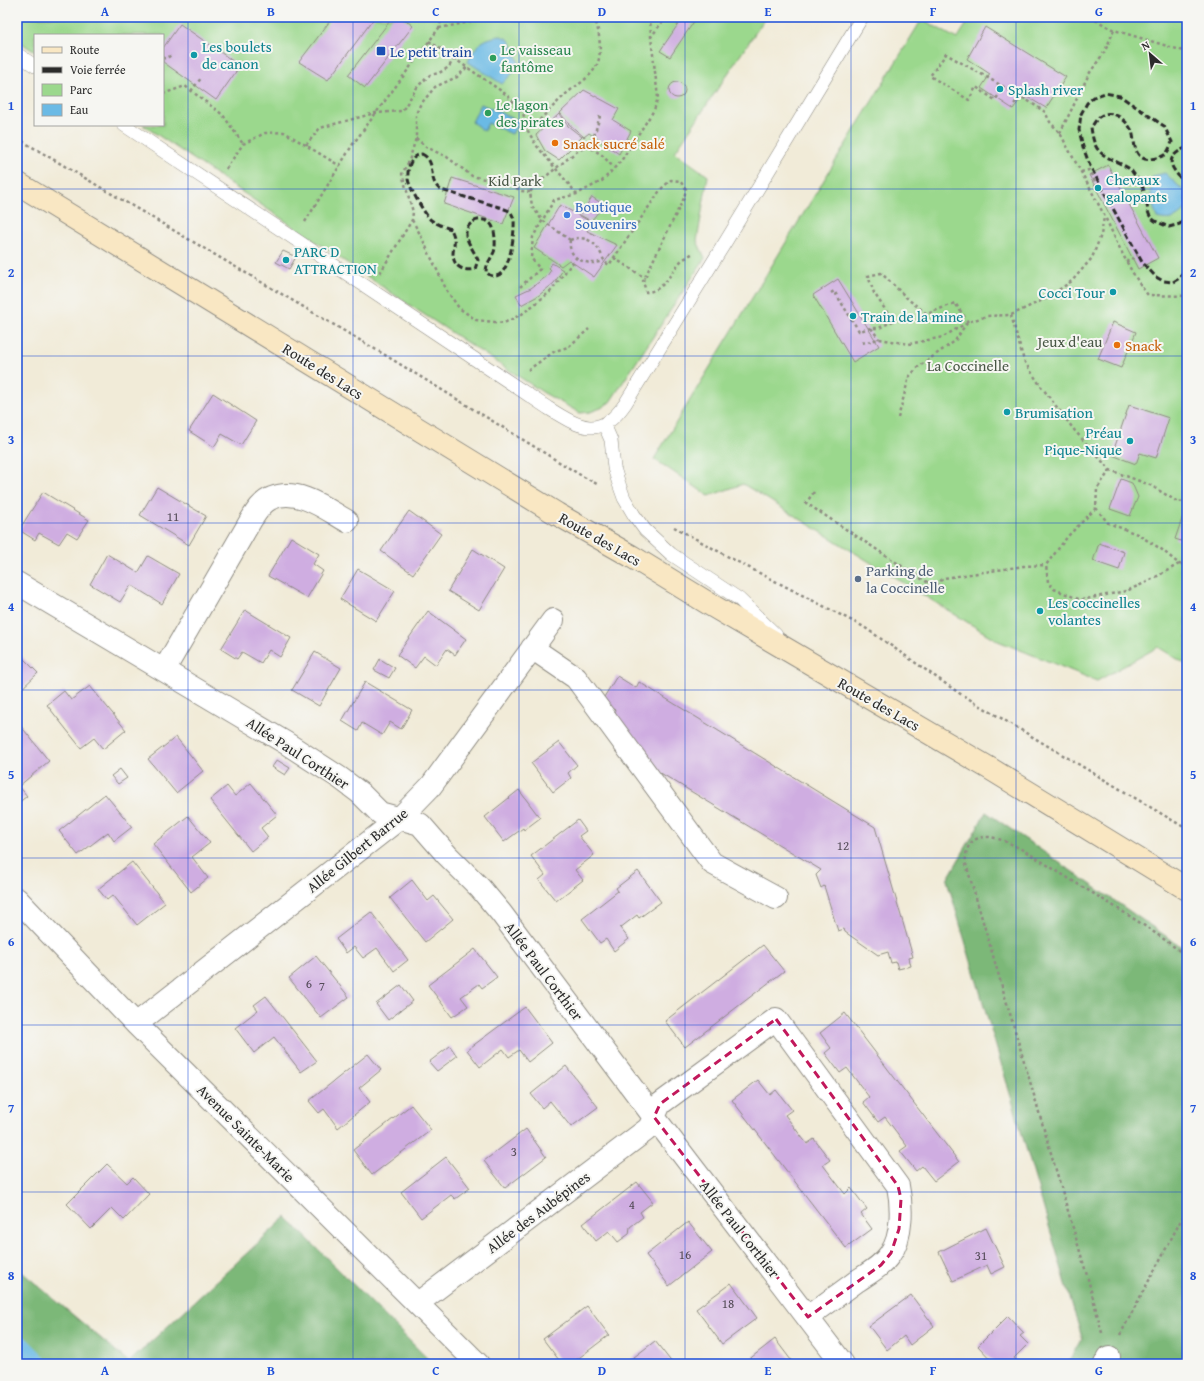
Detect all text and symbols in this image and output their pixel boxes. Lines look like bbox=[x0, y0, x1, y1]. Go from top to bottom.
text: A bbox=[101, 2, 110, 21]
text: B bbox=[267, 2, 275, 21]
text: C bbox=[432, 2, 440, 21]
text: D bbox=[598, 2, 606, 21]
text: E bbox=[765, 2, 772, 21]
text: F bbox=[930, 2, 937, 21]
text: G bbox=[1095, 2, 1103, 21]
legend bbox=[34, 34, 164, 126]
north arrow bbox=[1130, 34, 1170, 74]
place label: Les boulets de canon bbox=[202, 36, 272, 74]
text: N bbox=[1138, 36, 1153, 54]
place label: Le vaisseau fantôme bbox=[501, 39, 572, 77]
text: Route bbox=[70, 41, 100, 58]
place label: Le petit train bbox=[390, 41, 473, 62]
marker: Le petit train bbox=[375, 45, 387, 57]
marker: Les boulets de canon bbox=[189, 50, 199, 60]
marker: Le vaisseau fantôme bbox=[488, 53, 498, 63]
text: Voie ferrée bbox=[70, 61, 126, 78]
place label: Splash river bbox=[1008, 79, 1083, 100]
text: Parc bbox=[70, 81, 93, 98]
marker: Splash river bbox=[995, 84, 1005, 94]
place label: Le lagon des pirates bbox=[496, 94, 564, 132]
text: 1 bbox=[8, 96, 14, 115]
text: 1 bbox=[1190, 96, 1196, 115]
text: Eau bbox=[70, 101, 89, 118]
marker: Le lagon des pirates bbox=[483, 108, 493, 118]
place label: Snack sucré salé bbox=[563, 133, 665, 154]
marker: Snack sucré salé bbox=[550, 138, 560, 148]
place label: Chevaux galopants bbox=[1106, 169, 1167, 207]
park label: Kid Park bbox=[488, 170, 542, 191]
marker: Chevaux galopants bbox=[1093, 183, 1103, 193]
place label: Boutique Souvenirs bbox=[575, 196, 637, 234]
marker: Boutique Souvenirs bbox=[562, 210, 572, 220]
place label: PARC D ATTRACTION bbox=[294, 241, 377, 279]
marker: PARC D ATTRACTION bbox=[281, 255, 291, 265]
text: 2 bbox=[8, 263, 15, 282]
text: 2 bbox=[1190, 263, 1197, 282]
place label: Cocci Tour bbox=[1039, 282, 1105, 303]
marker: Cocci Tour bbox=[1108, 287, 1118, 297]
place label: Train de la mine bbox=[861, 306, 963, 327]
marker: Train de la mine bbox=[848, 311, 858, 321]
park label: Jeux d'eau bbox=[1036, 331, 1103, 352]
place label: Snack bbox=[1125, 335, 1162, 356]
street label: Route des Lacs bbox=[279, 338, 367, 404]
marker: Snack bbox=[1112, 340, 1122, 350]
park label: La Coccinelle bbox=[927, 355, 1009, 376]
place label: Brumisation bbox=[1015, 402, 1093, 423]
marker: Brumisation bbox=[1002, 407, 1012, 417]
place label: Préau Pique-Nique bbox=[1044, 422, 1123, 460]
text: 3 bbox=[8, 430, 14, 449]
text: 3 bbox=[1190, 430, 1196, 449]
marker: Préau Pique-Nique bbox=[1125, 436, 1135, 446]
house number: 11 bbox=[167, 507, 179, 526]
street label: Route des Lacs bbox=[555, 507, 645, 571]
place label: Parking de la Coccinelle bbox=[866, 560, 945, 598]
marker: Parking de la Coccinelle bbox=[853, 574, 863, 584]
place label: Les coccinelles volantes bbox=[1048, 592, 1140, 630]
text: 4 bbox=[8, 597, 15, 616]
text: 4 bbox=[1190, 597, 1197, 616]
marker: Les coccinelles volantes bbox=[1035, 606, 1045, 616]
street label: Route des Lacs bbox=[834, 672, 924, 736]
street label: Allée Paul Corthier bbox=[242, 712, 354, 794]
text: 5 bbox=[8, 765, 15, 784]
text: 5 bbox=[1190, 765, 1197, 784]
street label: Allée Gilbert Barrue bbox=[302, 803, 412, 897]
house number: 12 bbox=[837, 836, 849, 855]
street label: Allée Paul Corthier bbox=[500, 917, 588, 1025]
text: 6 bbox=[8, 932, 15, 951]
text: 6 bbox=[1190, 932, 1197, 951]
house number: 6 bbox=[306, 974, 312, 993]
house number: 7 bbox=[319, 977, 325, 996]
street label: Avenue Sainte-Marie bbox=[192, 1079, 300, 1187]
text: 7 bbox=[8, 1099, 15, 1118]
text: 7 bbox=[1190, 1099, 1197, 1118]
house number: 3 bbox=[511, 1142, 517, 1161]
street label: Allée des Aubépines bbox=[482, 1166, 594, 1258]
street label: Allée Paul Corthier bbox=[695, 1176, 785, 1282]
house number: 4 bbox=[629, 1195, 635, 1214]
house number: 16 bbox=[679, 1245, 691, 1264]
house number: 31 bbox=[975, 1246, 987, 1265]
text: 8 bbox=[8, 1266, 15, 1285]
text: 8 bbox=[1190, 1266, 1197, 1285]
house number: 18 bbox=[722, 1294, 734, 1313]
text: A bbox=[101, 1361, 110, 1380]
text: B bbox=[267, 1361, 275, 1380]
text: C bbox=[432, 1361, 440, 1380]
text: D bbox=[598, 1361, 606, 1380]
text: E bbox=[765, 1361, 772, 1380]
text: F bbox=[930, 1361, 937, 1380]
text: G bbox=[1095, 1361, 1103, 1380]

